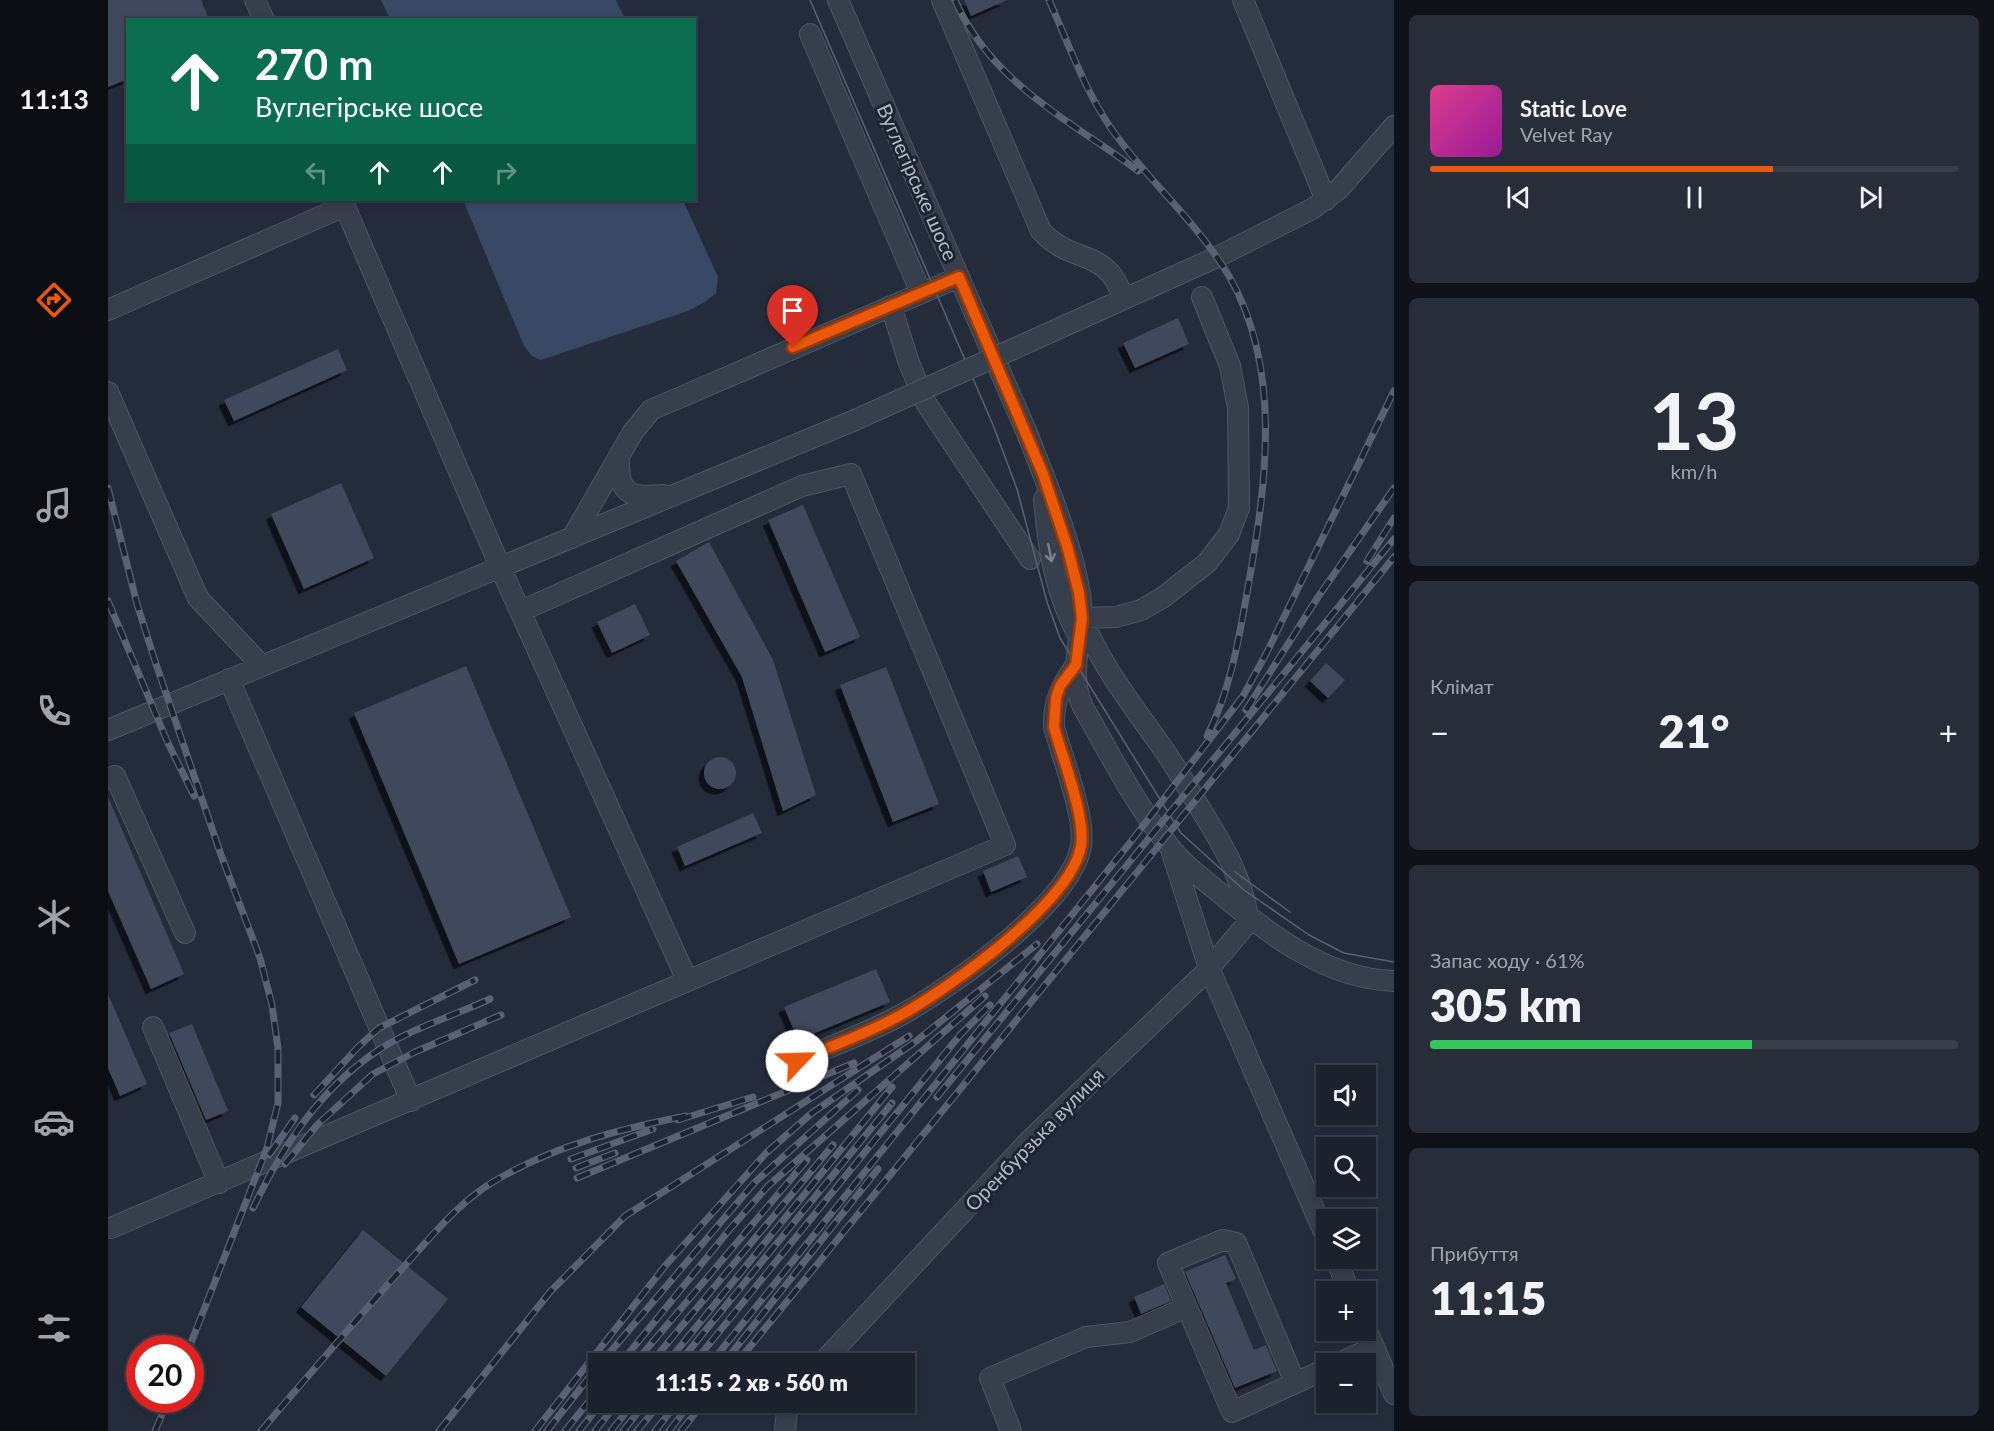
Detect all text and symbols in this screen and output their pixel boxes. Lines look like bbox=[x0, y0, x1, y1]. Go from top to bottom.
text: 270 m bbox=[255, 39, 373, 89]
icon: ahead bbox=[156, 42, 234, 120]
text: 11:13 bbox=[19, 82, 89, 115]
text: Вуглегірське шосе bbox=[255, 90, 483, 123]
text: Static Love bbox=[1520, 95, 1627, 122]
street label: Вуглегірське шосе bbox=[873, 100, 963, 264]
text: Velvet Ray bbox=[1520, 122, 1613, 146]
icon: left bbox=[300, 156, 333, 189]
icon: ahead bbox=[363, 156, 396, 189]
icon: ahead bbox=[426, 156, 459, 189]
icon: right bbox=[489, 156, 522, 189]
icon: previous bbox=[1502, 181, 1535, 214]
icon: pause bbox=[1678, 181, 1711, 214]
icon: next bbox=[1854, 181, 1887, 214]
icon: directions bbox=[33, 279, 75, 321]
pin bbox=[767, 285, 818, 347]
icon: arrive bbox=[776, 294, 809, 327]
text: 13 bbox=[1649, 373, 1739, 467]
text: km/h bbox=[1671, 459, 1717, 483]
icon: music bbox=[33, 484, 75, 526]
one-way arrow bbox=[1045, 543, 1056, 563]
text: Клімат bbox=[1430, 674, 1494, 698]
icon: phone bbox=[33, 690, 75, 732]
text: 21° bbox=[1659, 704, 1729, 758]
text: − bbox=[1430, 712, 1449, 752]
text: + bbox=[1939, 712, 1958, 752]
icon: climate bbox=[33, 896, 75, 938]
text: Запас ходу · 61% bbox=[1430, 948, 1585, 972]
text: 305 km bbox=[1430, 978, 1582, 1032]
position arrow bbox=[765, 1029, 829, 1093]
street label: Оренбурзька вулиця bbox=[960, 1062, 1108, 1216]
map controls bbox=[1316, 1065, 1376, 1413]
button: sound bbox=[1316, 1065, 1376, 1125]
icon: car bbox=[33, 1101, 75, 1143]
button: search bbox=[1316, 1137, 1376, 1197]
button: layers bbox=[1316, 1209, 1376, 1269]
text: Прибуття bbox=[1430, 1241, 1519, 1265]
text: 11:15 bbox=[1430, 1271, 1546, 1325]
button: + bbox=[1316, 1281, 1376, 1341]
icon: filters bbox=[33, 1307, 75, 1349]
speed limit sign: 20 bbox=[126, 1335, 204, 1413]
button: − bbox=[1316, 1353, 1376, 1413]
text: 11:15 · 2 хв · 560 m bbox=[655, 1369, 848, 1396]

